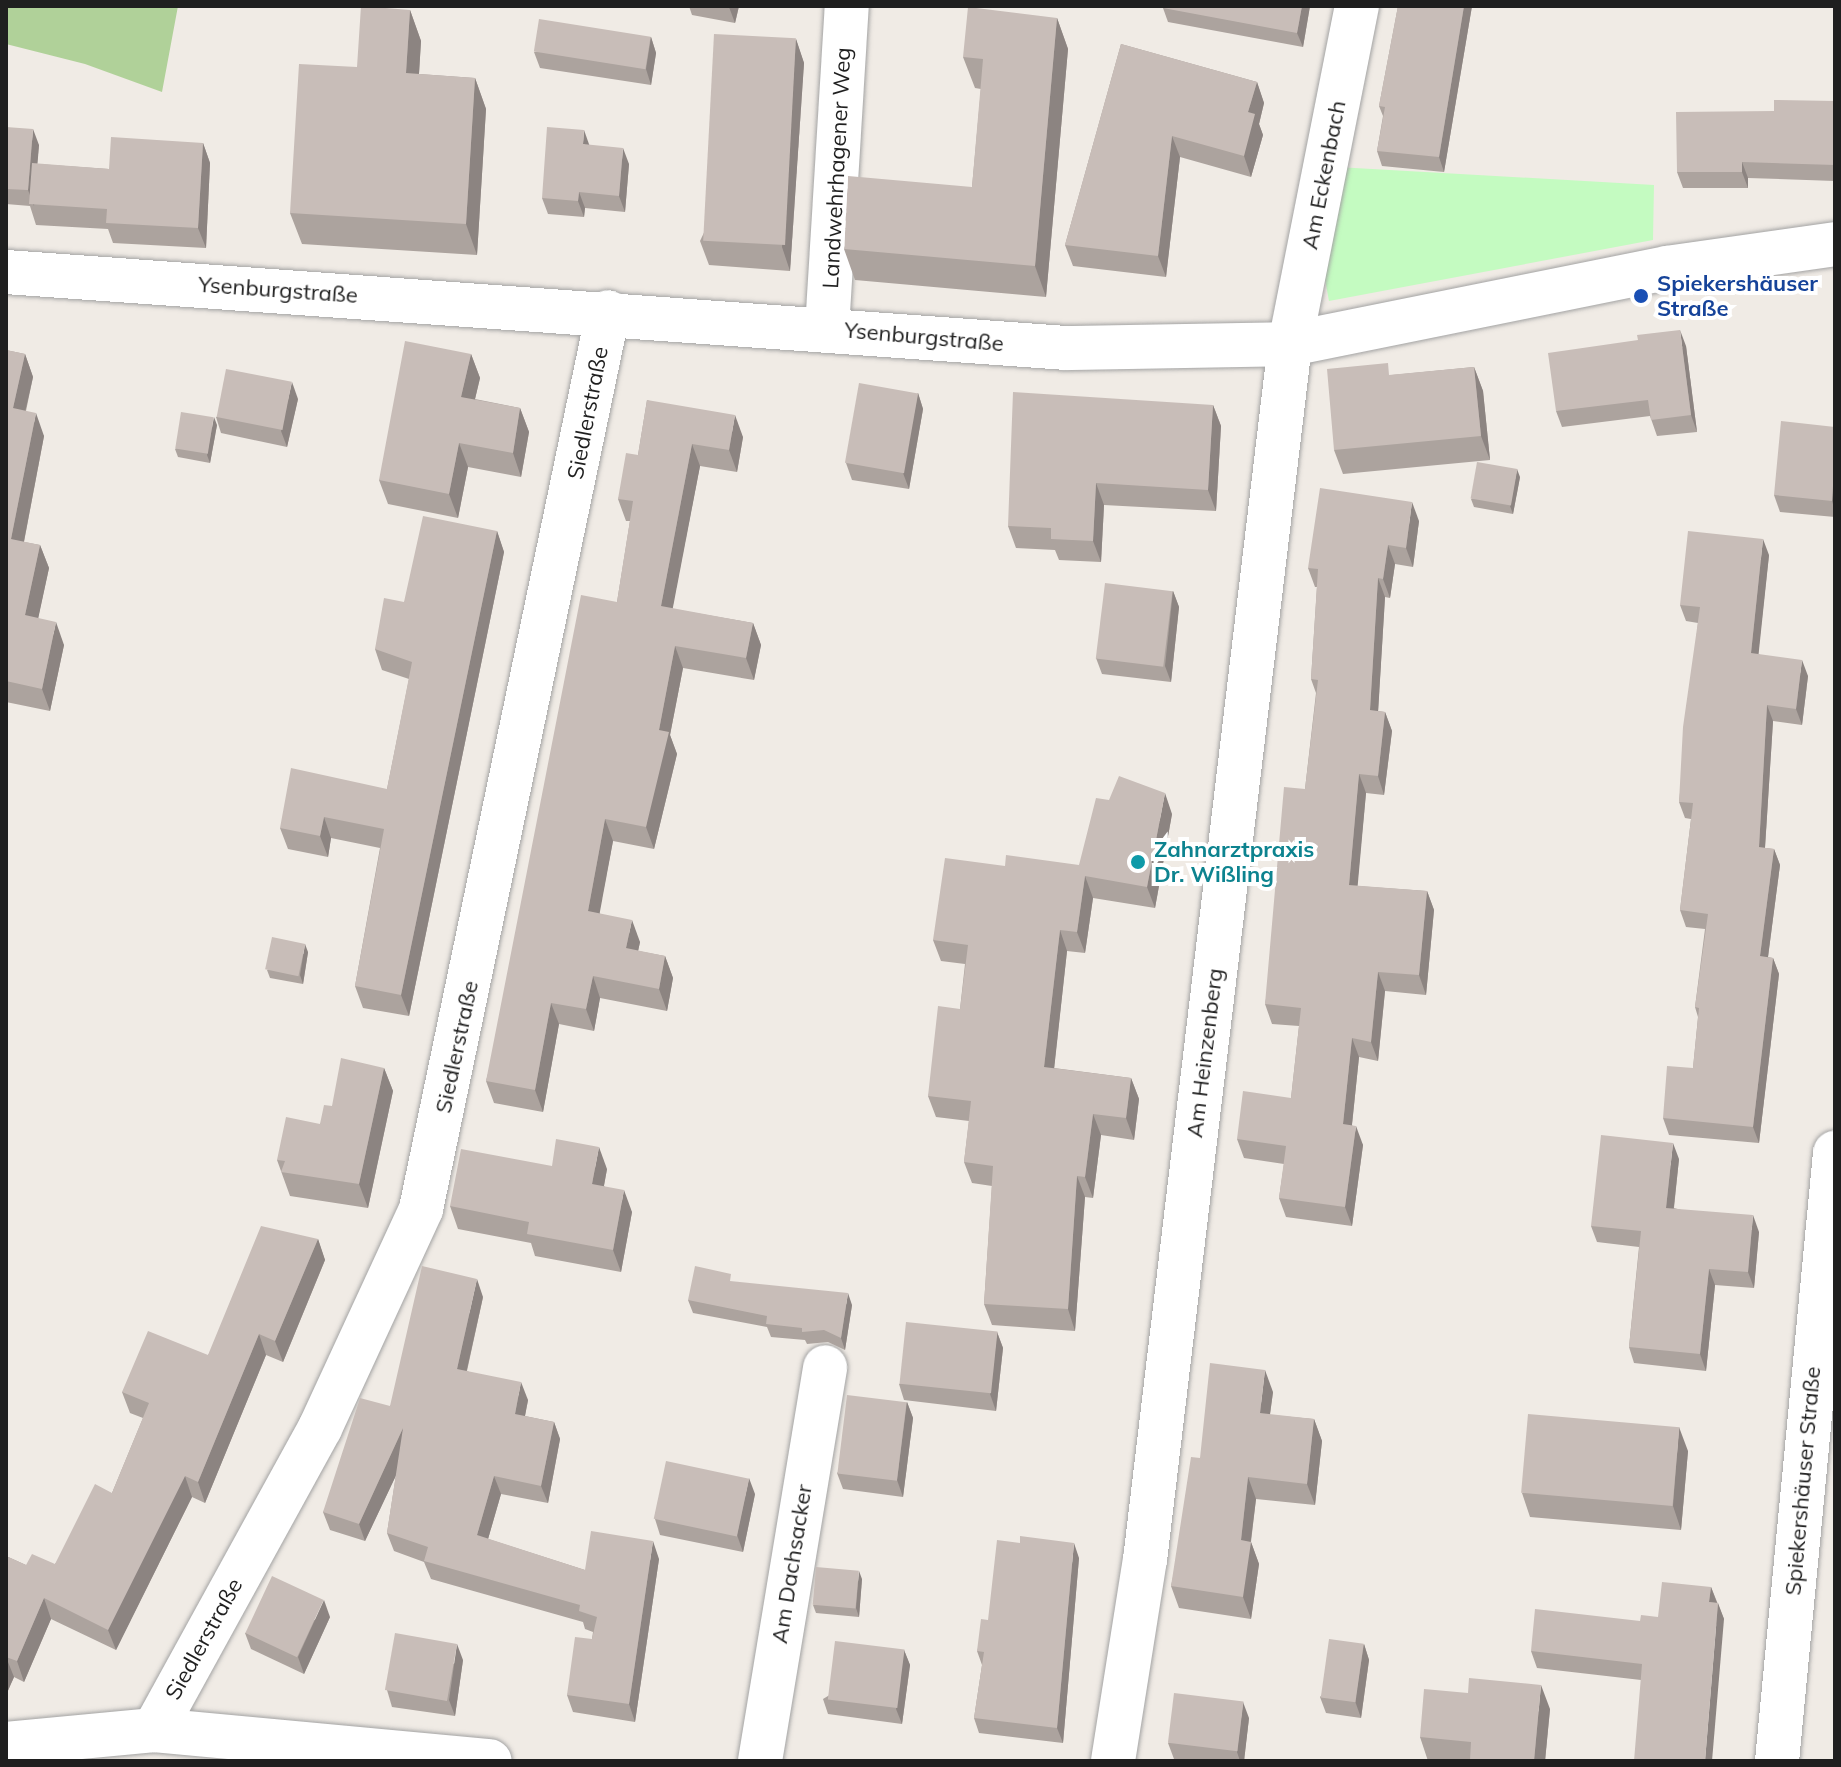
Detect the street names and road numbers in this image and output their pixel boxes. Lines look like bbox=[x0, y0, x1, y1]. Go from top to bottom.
street label: Landwehrhagener Weg bbox=[818, 47, 856, 289]
street label: Am Eckenbach bbox=[1297, 98, 1351, 252]
street label: Ysenburgstraße bbox=[197, 271, 359, 309]
street label: Ysenburgstraße bbox=[843, 317, 1005, 357]
street label: Siedlerstraße bbox=[562, 344, 614, 482]
street label: Am Heinzenberg bbox=[1182, 967, 1228, 1139]
street label: Siedlerstraße bbox=[430, 978, 484, 1116]
street label: Spiekershäuser Straße bbox=[1780, 1365, 1826, 1597]
street label: Am Dachsacker bbox=[766, 1483, 818, 1645]
street label: Siedlerstraße bbox=[160, 1574, 248, 1704]

